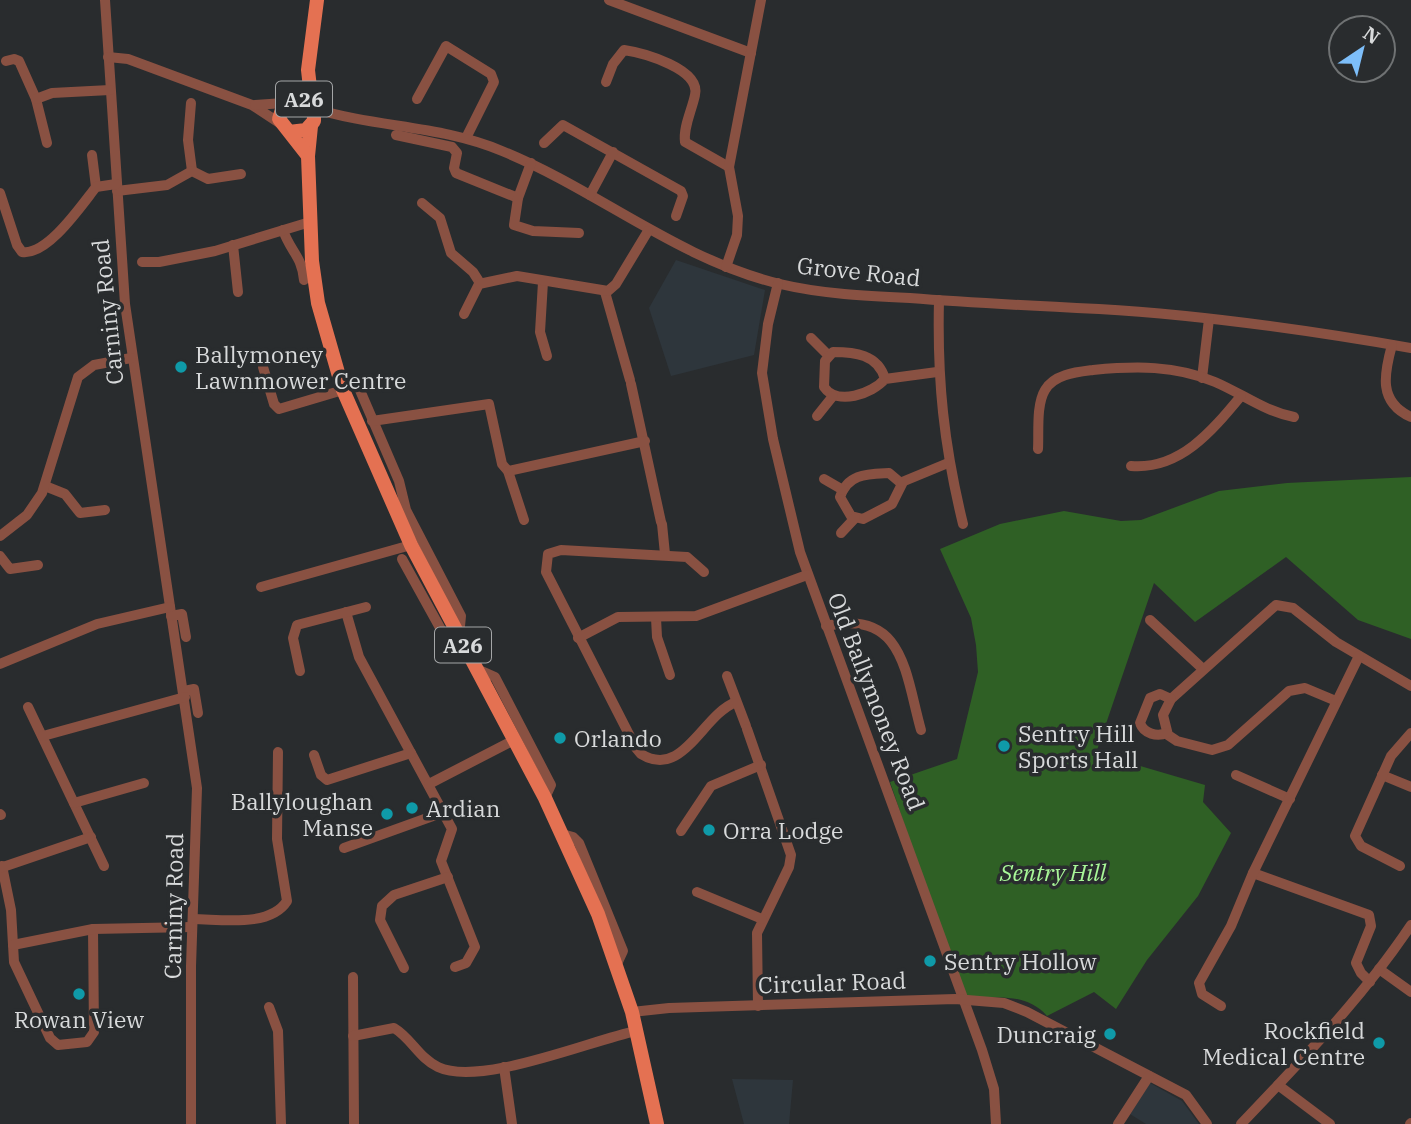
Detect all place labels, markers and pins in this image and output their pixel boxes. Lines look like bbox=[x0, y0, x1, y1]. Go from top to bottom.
place label: Ballymoney Lawnmower Centre bbox=[195, 339, 406, 395]
marker: Ballymoney Lawnmower Centre bbox=[173, 359, 189, 375]
place label: Sentry Hill Sports Hall bbox=[1018, 718, 1138, 774]
place label: Orlando bbox=[574, 723, 662, 753]
marker: Orlando bbox=[552, 730, 568, 746]
marker: Sentry Hill Sports Hall bbox=[996, 738, 1012, 754]
place label: Ballyloughan Manse bbox=[231, 786, 373, 842]
place label: Ardian bbox=[426, 793, 500, 823]
marker: Ardian bbox=[404, 800, 420, 816]
marker: Ballyloughan Manse bbox=[379, 806, 395, 822]
place label: Orra Lodge bbox=[723, 815, 843, 845]
marker: Orra Lodge bbox=[701, 822, 717, 838]
place label: Sentry Hollow bbox=[944, 946, 1097, 976]
marker: Sentry Hollow bbox=[922, 953, 938, 969]
marker: Rowan View bbox=[71, 986, 87, 1002]
place label: Rowan View bbox=[14, 1004, 144, 1034]
place label: Rockfield Medical Centre bbox=[1202, 1015, 1365, 1071]
place label: Duncraig bbox=[996, 1019, 1096, 1049]
marker: Duncraig bbox=[1102, 1026, 1118, 1042]
marker: Rockfield Medical Centre bbox=[1371, 1035, 1387, 1051]

